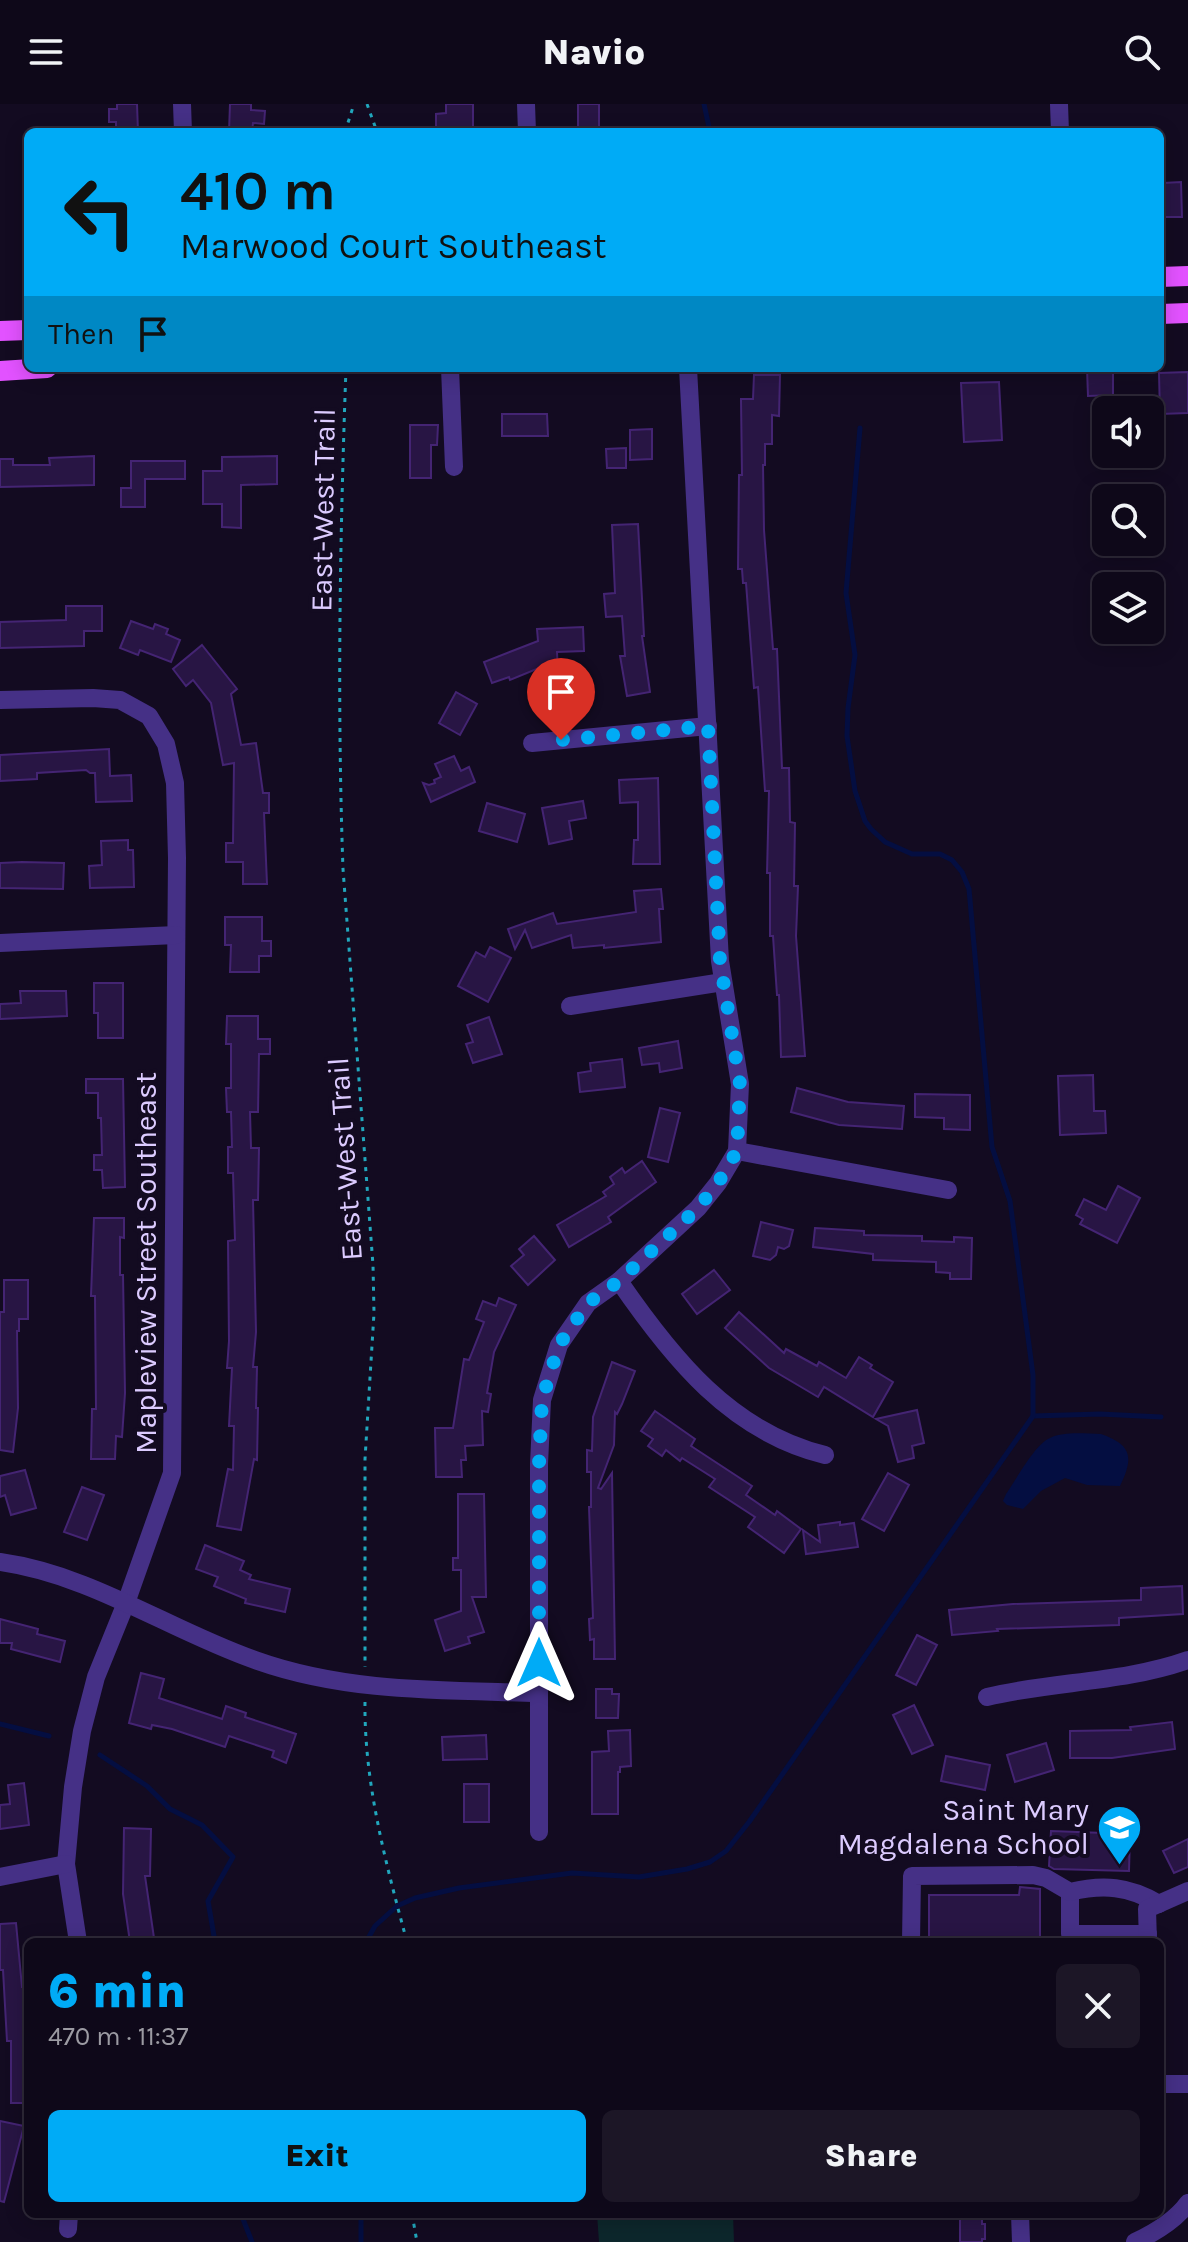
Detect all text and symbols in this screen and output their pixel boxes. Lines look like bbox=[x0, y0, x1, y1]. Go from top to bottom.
icon: menu bbox=[24, 30, 68, 74]
icon: search bbox=[1120, 30, 1164, 74]
text: Navio bbox=[543, 31, 645, 73]
text: 410 m bbox=[180, 158, 336, 223]
icon: left bbox=[48, 160, 152, 264]
text: Marwood Court Southeast bbox=[180, 225, 607, 267]
icon: arrive bbox=[131, 312, 175, 356]
text: Then bbox=[48, 316, 115, 352]
map controls bbox=[1092, 396, 1164, 644]
button: sound bbox=[1092, 396, 1164, 468]
street label: East-West Trail bbox=[303, 408, 343, 612]
button: search bbox=[1092, 484, 1164, 556]
button: layers bbox=[1092, 572, 1164, 644]
pin bbox=[527, 658, 595, 740]
icon: arrive bbox=[539, 670, 583, 714]
street label: East-West Trail bbox=[320, 1056, 370, 1262]
street label: Mapleview Street Southeast bbox=[128, 1072, 164, 1454]
position arrow bbox=[497, 1621, 581, 1705]
place label: Saint Mary Magdalena School bbox=[837, 1792, 1089, 1862]
school or university icon: Saint Mary Magdalena School bbox=[1096, 1803, 1144, 1866]
text: 6 min bbox=[48, 1963, 186, 2019]
button: close bbox=[1056, 1964, 1140, 2048]
text: 470 m · 11:37 bbox=[48, 2021, 188, 2052]
button: Exit bbox=[48, 2110, 586, 2202]
button: Share bbox=[602, 2110, 1140, 2202]

